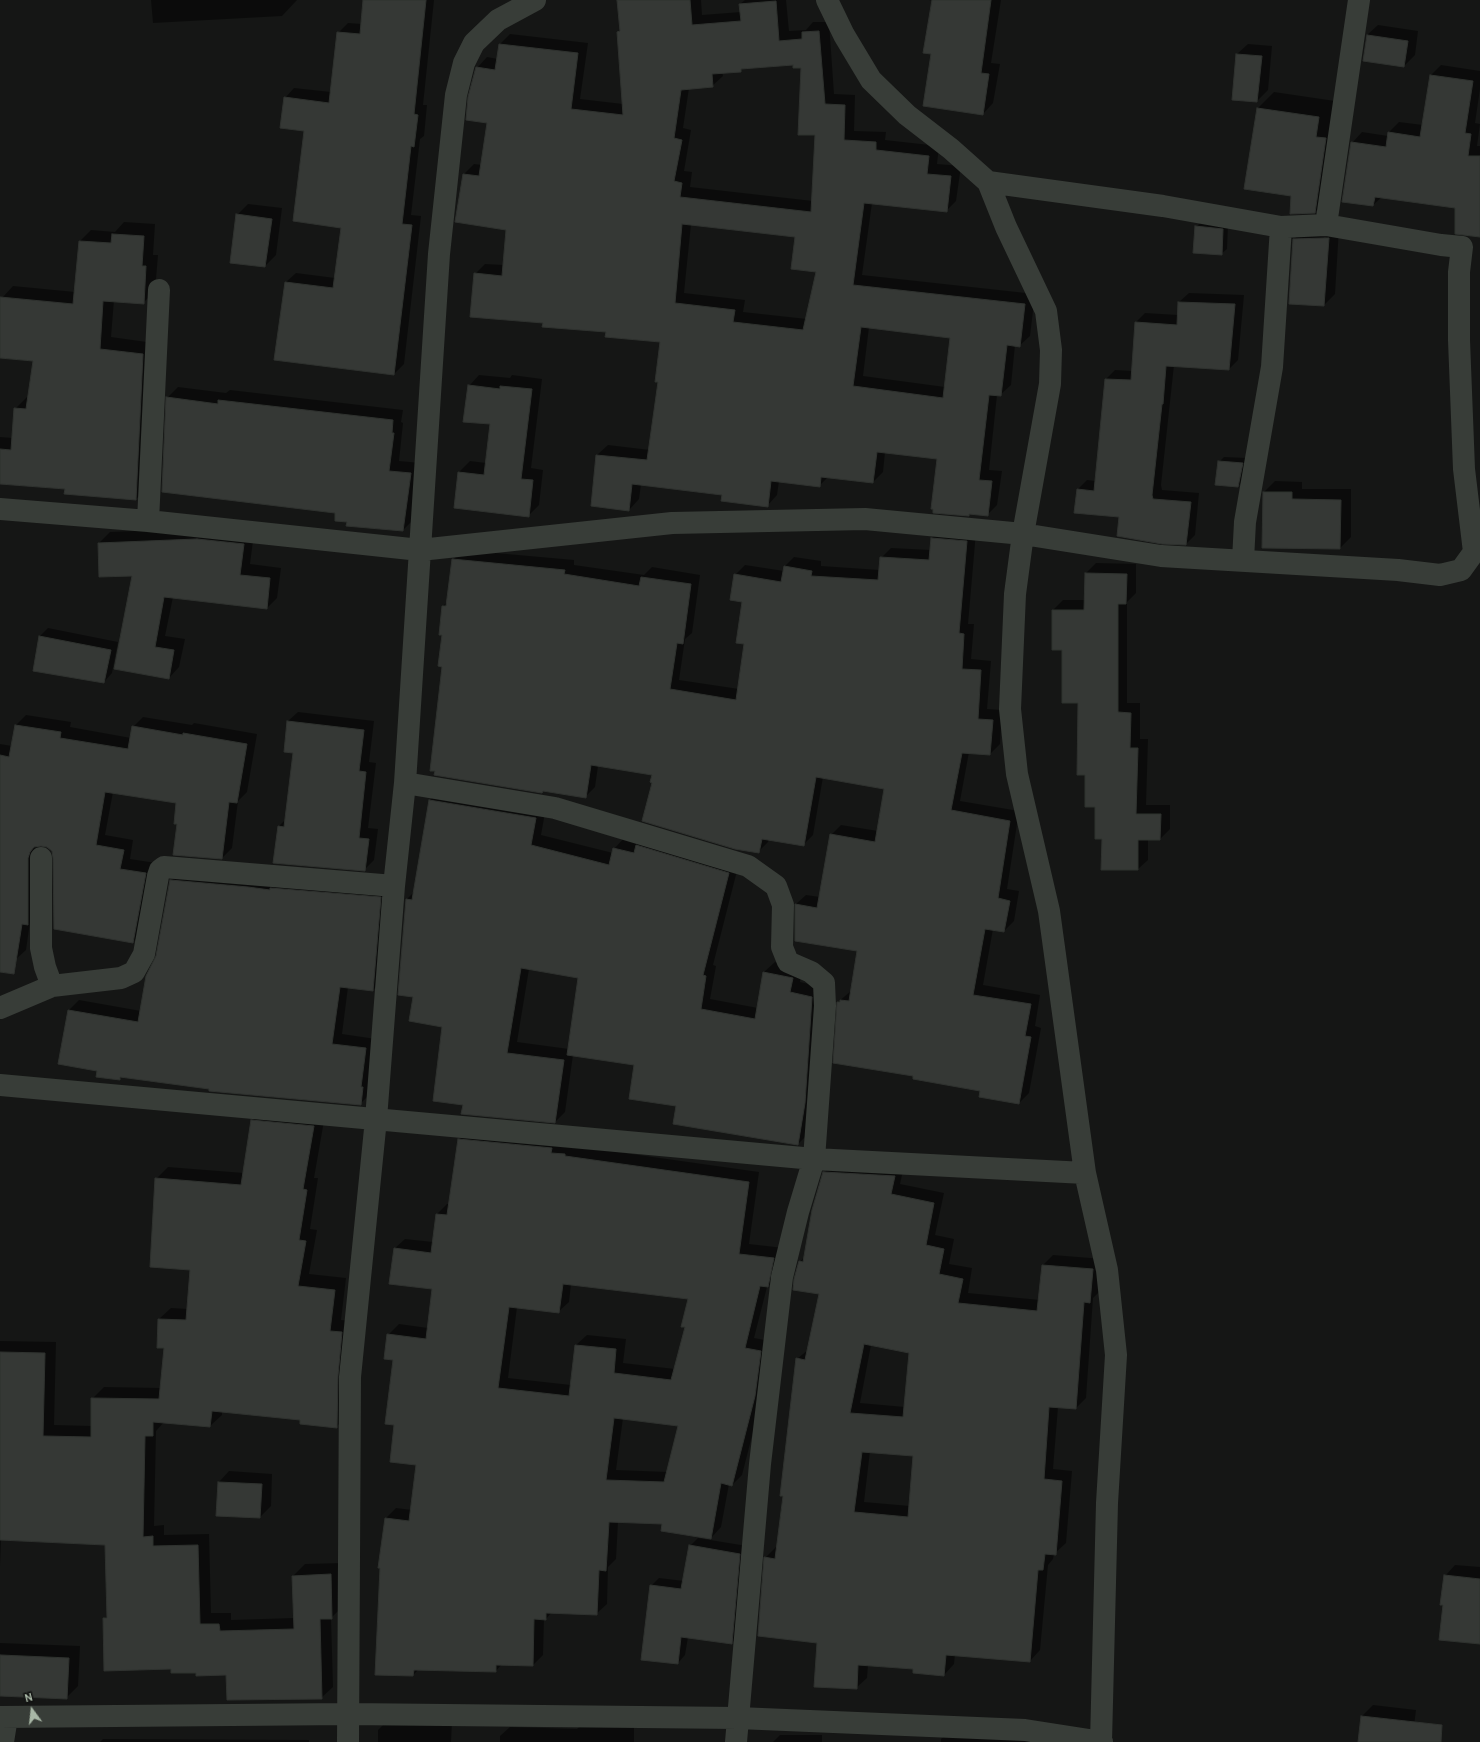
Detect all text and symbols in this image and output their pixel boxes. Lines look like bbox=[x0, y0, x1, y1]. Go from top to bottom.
north arrow bbox=[12, 1690, 52, 1730]
text: N bbox=[23, 1691, 35, 1706]

